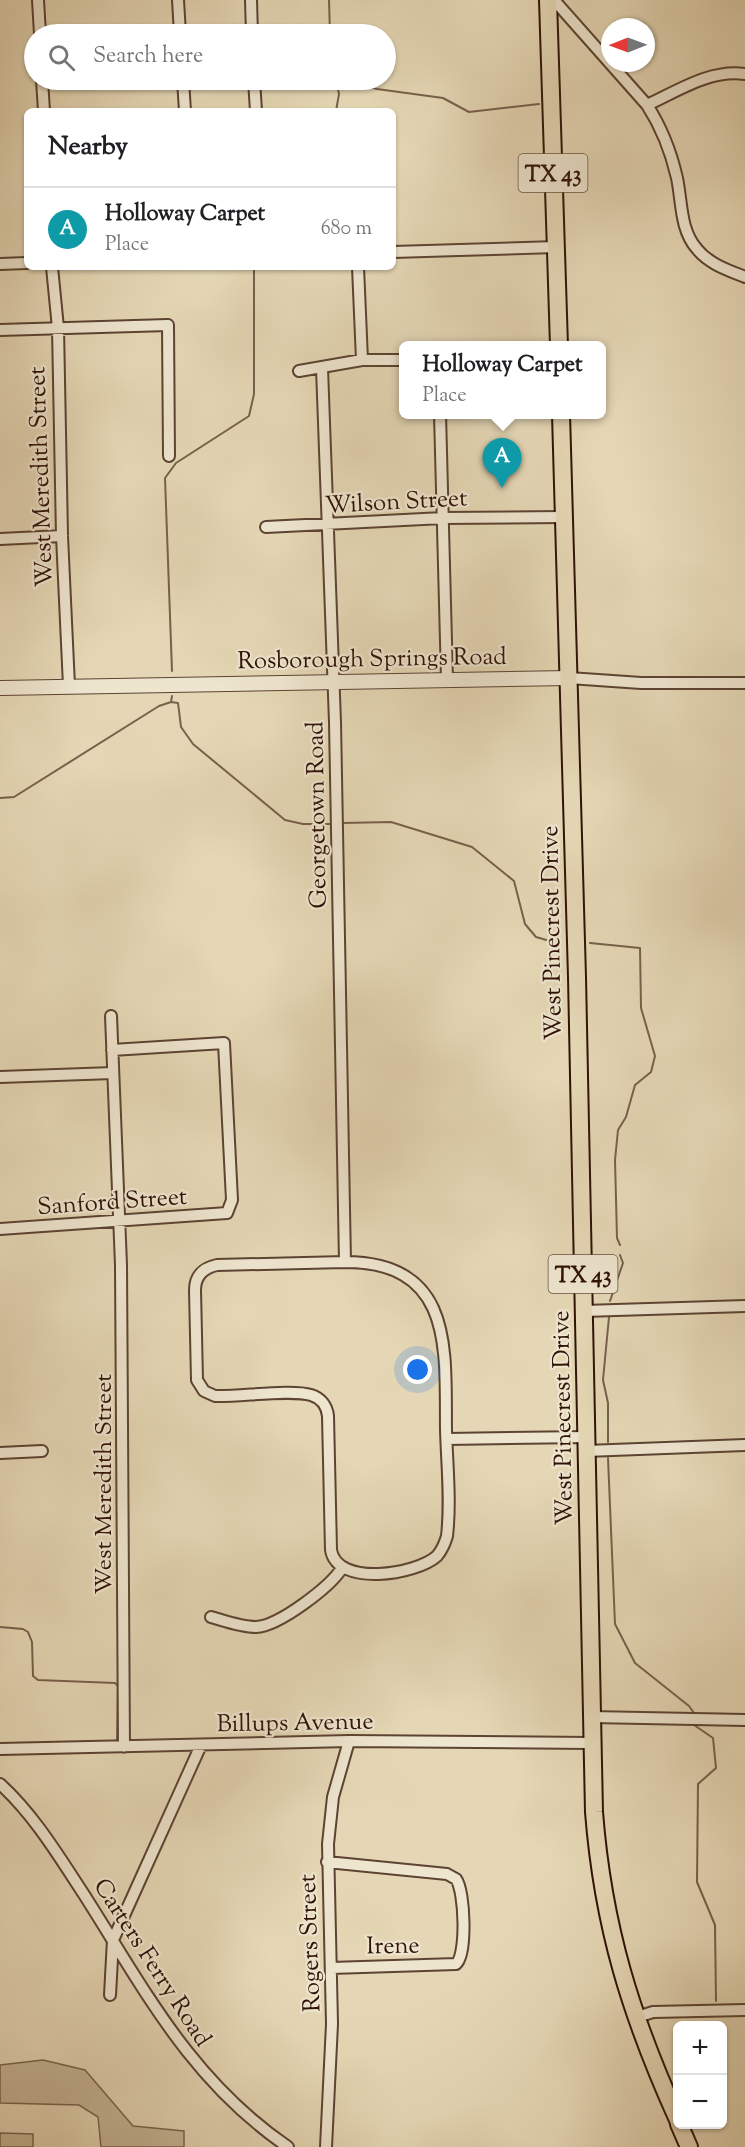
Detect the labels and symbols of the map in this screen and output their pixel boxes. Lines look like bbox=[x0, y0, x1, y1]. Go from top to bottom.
north arrow bbox=[601, 18, 655, 72]
road number: TX 43 bbox=[518, 154, 588, 192]
street label: West Meredith Street bbox=[21, 366, 63, 588]
pin: A bbox=[482, 438, 522, 488]
street label: Wilson Street bbox=[324, 482, 468, 524]
street label: Rosborough Springs Road bbox=[237, 641, 508, 679]
street label: Georgetown Road bbox=[299, 721, 337, 909]
street label: West Pinecrest Drive bbox=[534, 825, 572, 1041]
street label: Sanford Street bbox=[36, 1181, 188, 1225]
road number: TX 43 bbox=[548, 1255, 618, 1293]
street label: West Pinecrest Drive bbox=[545, 1310, 583, 1526]
your location bbox=[403, 1355, 432, 1384]
street label: West Meredith Street bbox=[88, 1374, 122, 1594]
street label: Billups Avenue bbox=[216, 1706, 374, 1742]
street label: Carters Ferry Road bbox=[84, 1872, 219, 2054]
street label: Rogers Street bbox=[292, 1873, 330, 2012]
street label: Irene bbox=[366, 1930, 420, 1964]

